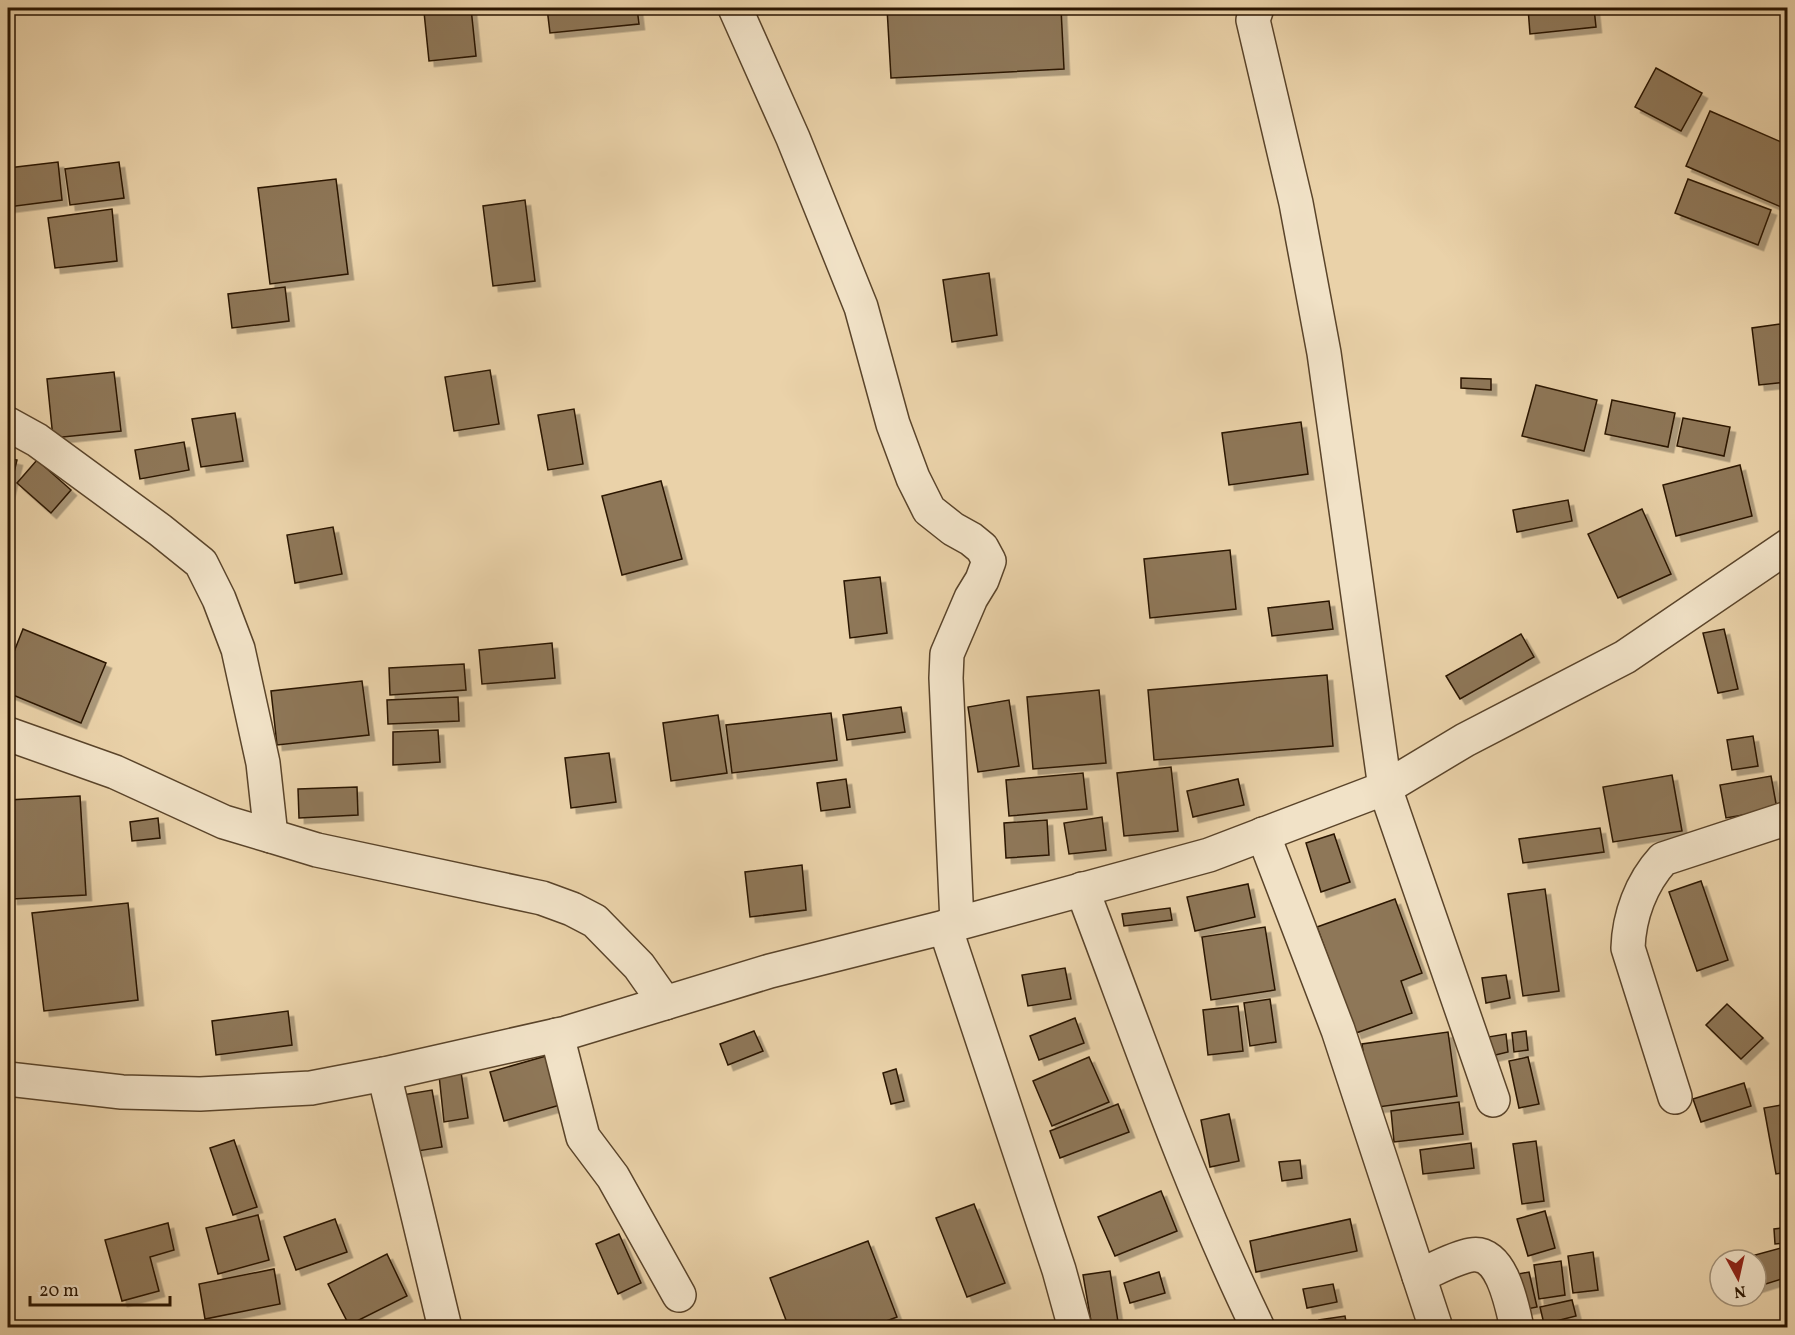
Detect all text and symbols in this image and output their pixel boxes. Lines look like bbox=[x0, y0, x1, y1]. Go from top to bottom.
north arrow bbox=[1708, 1248, 1768, 1308]
scale bar bbox=[30, 1269, 170, 1307]
text: 20 m bbox=[39, 1279, 79, 1304]
text: N bbox=[1732, 1279, 1747, 1303]

